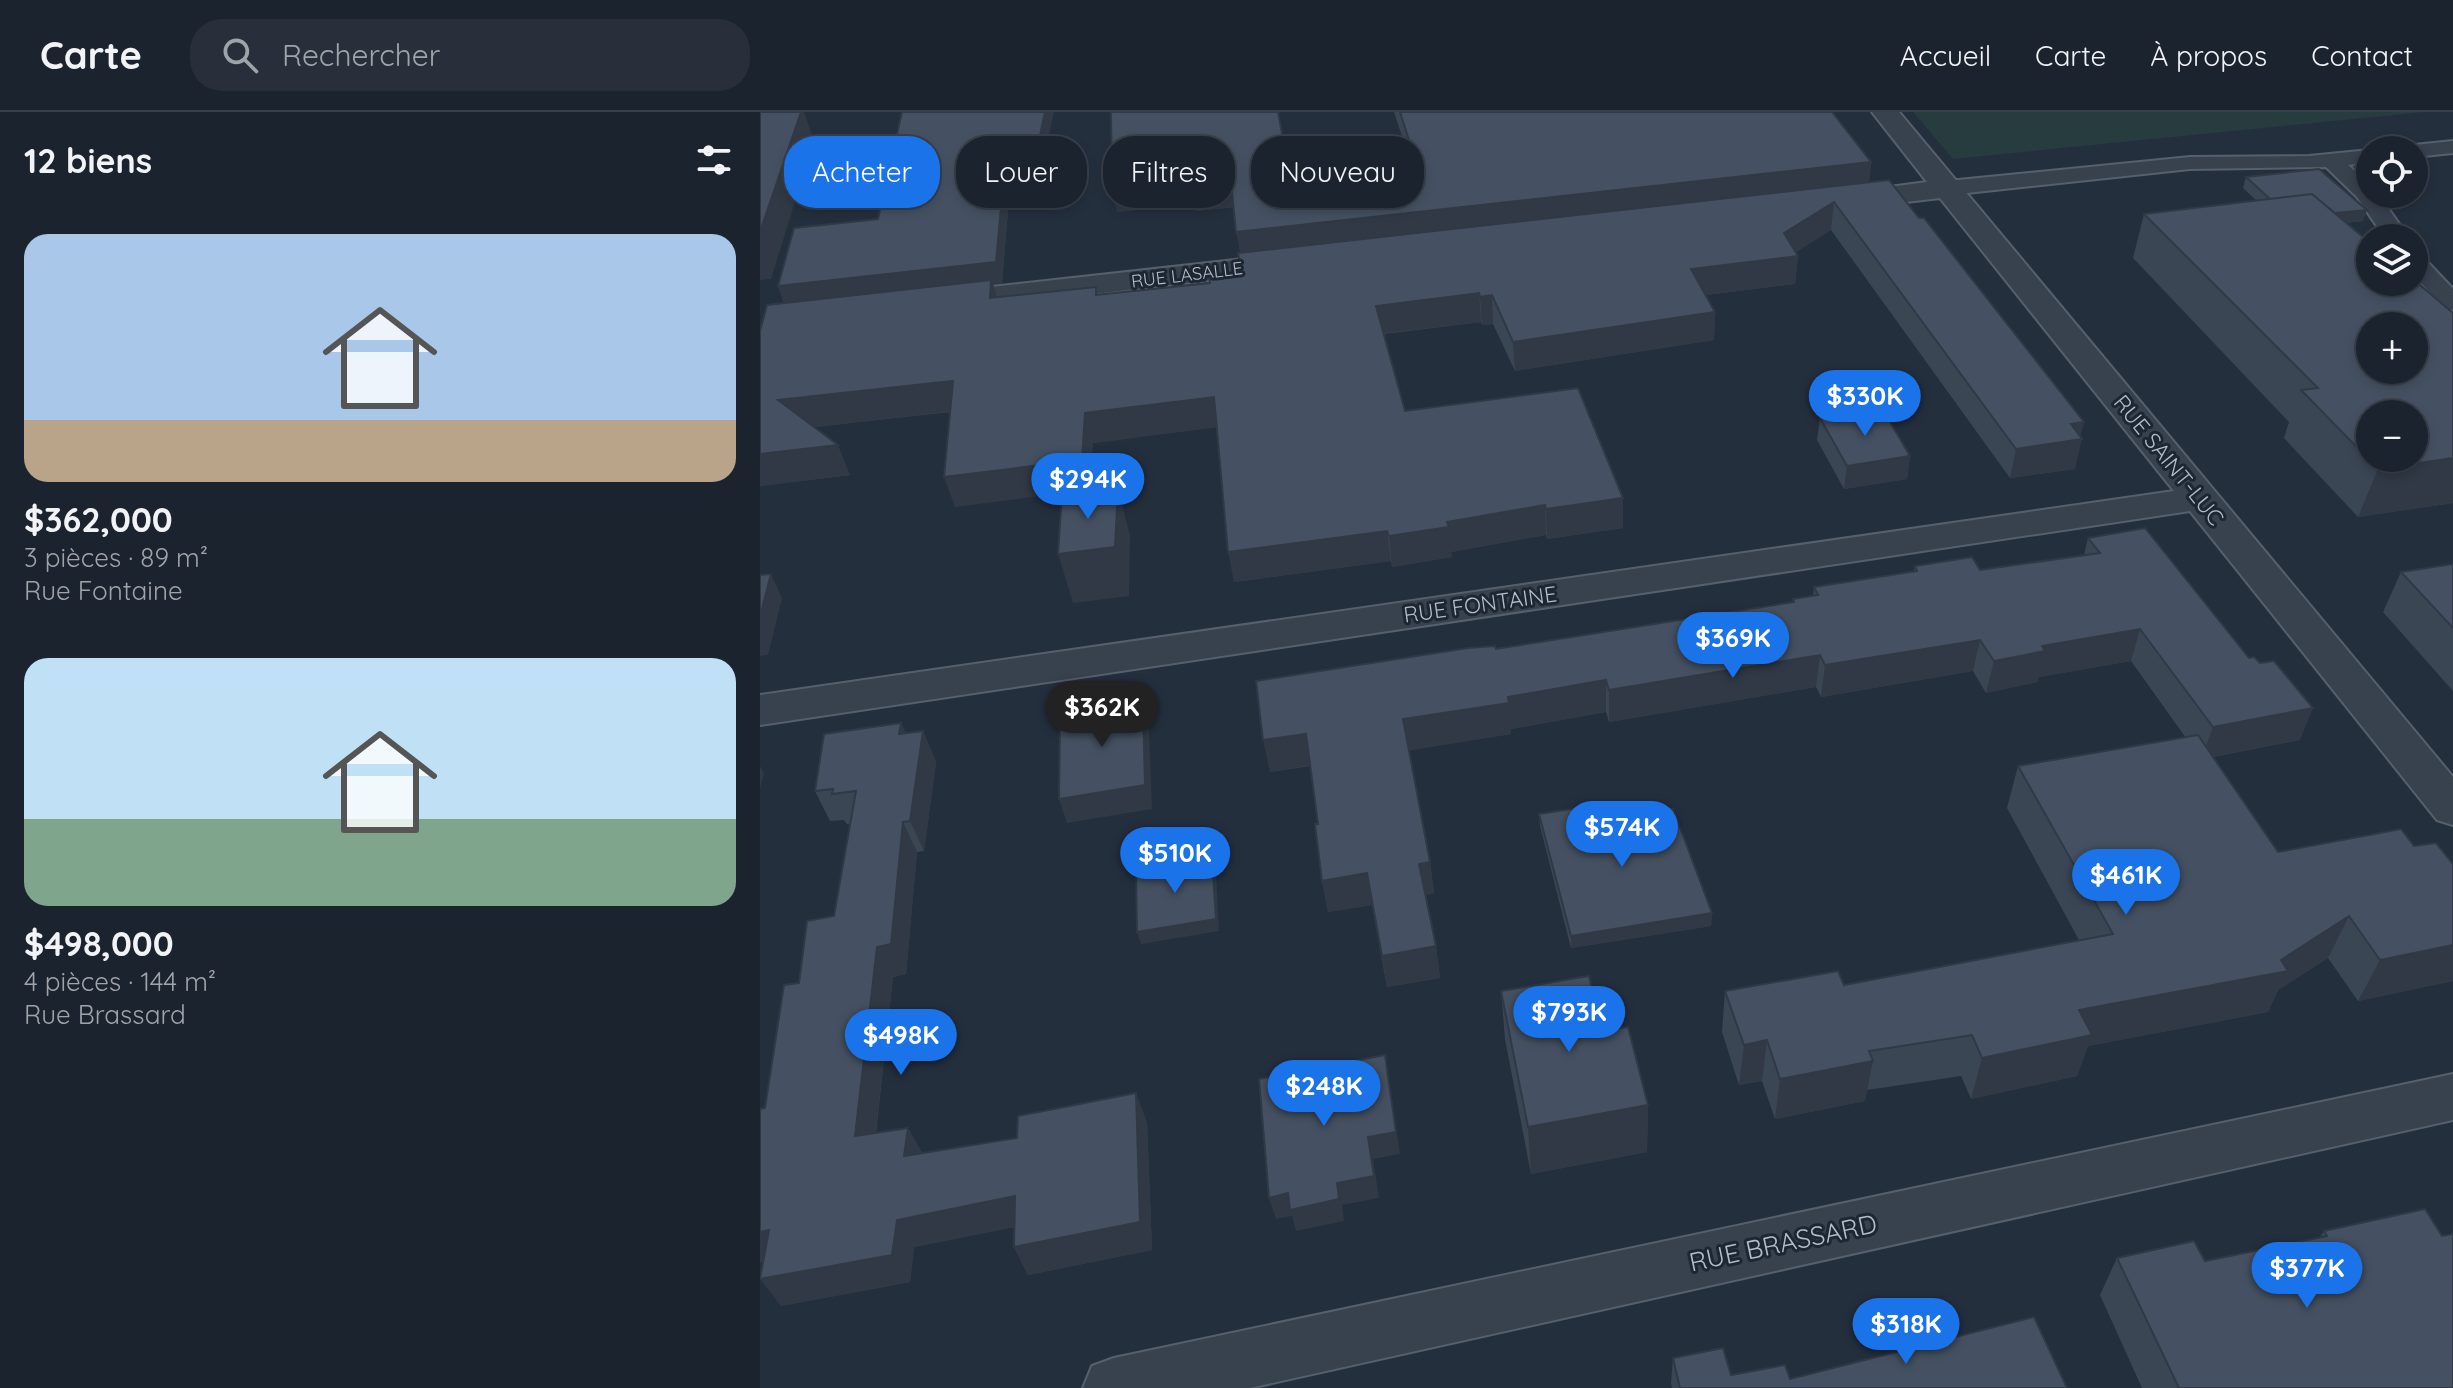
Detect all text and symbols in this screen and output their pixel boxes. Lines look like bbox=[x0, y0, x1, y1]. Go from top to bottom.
search box bbox=[190, 19, 750, 91]
text: Carte bbox=[40, 31, 142, 79]
icon: search bbox=[218, 33, 262, 77]
text: Rechercher bbox=[282, 36, 440, 74]
text: Accueil bbox=[1900, 38, 1991, 73]
text: Carte bbox=[2035, 38, 2106, 73]
text: À propos bbox=[2150, 38, 2267, 73]
text: Contact bbox=[2311, 38, 2413, 73]
chip: Acheter bbox=[784, 136, 940, 208]
chip: Louer bbox=[956, 136, 1087, 208]
chip: Filtres bbox=[1103, 136, 1235, 208]
chip: Nouveau bbox=[1251, 136, 1424, 208]
map controls bbox=[2356, 136, 2428, 472]
button: locate bbox=[2356, 136, 2428, 208]
icon: filters bbox=[692, 138, 736, 182]
text: 12 biens bbox=[24, 139, 152, 182]
button: layers bbox=[2356, 224, 2428, 296]
street label: RUE LASALLE bbox=[1130, 256, 1244, 293]
icon: home bbox=[308, 286, 452, 430]
button: + bbox=[2356, 312, 2428, 384]
pin: $330K bbox=[1809, 370, 1921, 438]
text: $330K bbox=[1827, 379, 1903, 412]
street label: RUE SAINT-LUC bbox=[2108, 389, 2230, 531]
button: − bbox=[2356, 400, 2428, 472]
pin: $294K bbox=[1032, 453, 1144, 521]
text: $294K bbox=[1049, 462, 1127, 495]
text: $362,000 bbox=[24, 498, 173, 541]
text: 3 pièces · 89 m² bbox=[24, 541, 208, 574]
text: Rue Fontaine bbox=[24, 574, 183, 607]
street label: RUE FONTAINE bbox=[1402, 579, 1558, 629]
pin: $369K bbox=[1677, 612, 1789, 680]
text: $369K bbox=[1695, 621, 1771, 654]
pin: $362K bbox=[1046, 681, 1158, 749]
text: $362K bbox=[1064, 690, 1140, 723]
icon: home bbox=[308, 710, 452, 854]
pin: $574K bbox=[1566, 801, 1678, 869]
text: $574K bbox=[1584, 810, 1660, 843]
pin: $510K bbox=[1119, 827, 1231, 895]
text: $510K bbox=[1138, 836, 1212, 869]
pin: $461K bbox=[2070, 849, 2182, 917]
text: $461K bbox=[2090, 858, 2162, 891]
text: $498,000 bbox=[24, 922, 174, 965]
text: 4 pièces · 144 m² bbox=[24, 965, 216, 998]
pin: $793K bbox=[1513, 986, 1625, 1054]
text: $793K bbox=[1531, 995, 1607, 1028]
text: Rue Brassard bbox=[24, 998, 186, 1031]
pin: $498K bbox=[845, 1009, 957, 1077]
text: $498K bbox=[863, 1018, 939, 1051]
pin: $248K bbox=[1268, 1060, 1380, 1128]
text: $248K bbox=[1286, 1069, 1362, 1102]
street label: RUE BRASSARD bbox=[1686, 1207, 1880, 1279]
pin: $377K bbox=[2251, 1242, 2363, 1310]
text: $377K bbox=[2269, 1251, 2345, 1284]
pin: $318K bbox=[1850, 1298, 1962, 1366]
text: $318K bbox=[1871, 1307, 1941, 1340]

